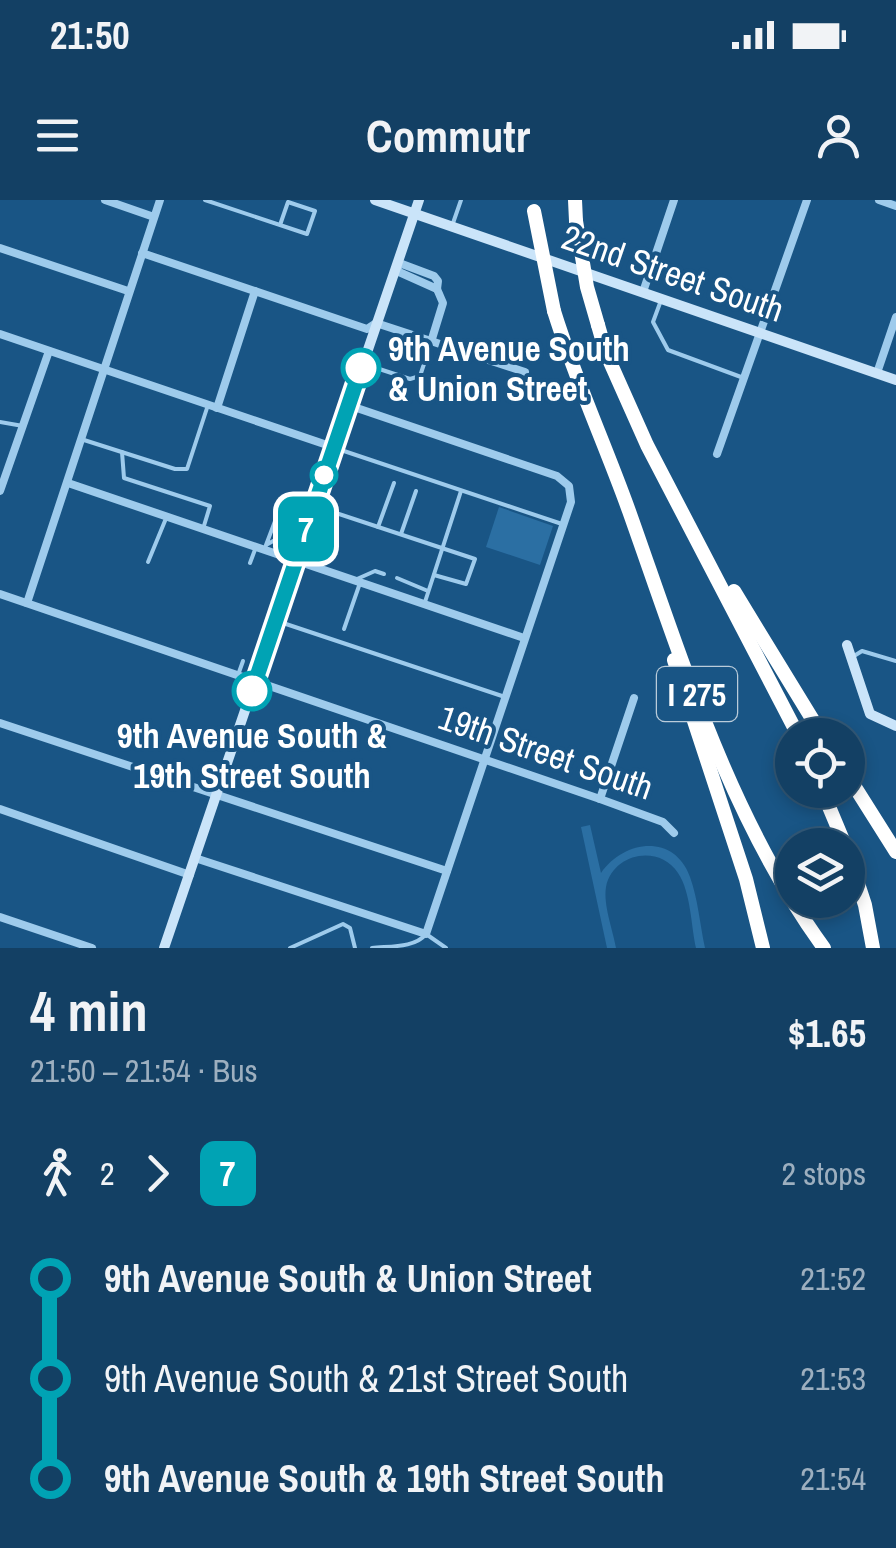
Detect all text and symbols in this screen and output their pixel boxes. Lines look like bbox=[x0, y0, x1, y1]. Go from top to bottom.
text: 21:50 bbox=[50, 10, 130, 61]
text: Commutr bbox=[366, 105, 530, 166]
icon: menu bbox=[30, 108, 85, 163]
icon: person bbox=[811, 108, 866, 163]
street label: 22nd Street South bbox=[556, 213, 790, 333]
place label: 9th Avenue South & Union Street bbox=[388, 325, 630, 412]
marker: 9th Avenue South & Union Street bbox=[342, 349, 380, 387]
unlabelled marker bbox=[311, 462, 337, 488]
line badge: 7 bbox=[274, 496, 338, 562]
text: 7 bbox=[298, 506, 314, 553]
road number: I 275 bbox=[657, 667, 737, 721]
marker: 9th Avenue South & 19th Street South bbox=[233, 672, 271, 710]
street label: 19th Street South bbox=[433, 693, 659, 811]
place label: 9th Avenue South & 19th Street South bbox=[117, 712, 388, 799]
map controls bbox=[775, 718, 865, 918]
button: locate bbox=[775, 718, 865, 808]
button: layers bbox=[775, 828, 865, 918]
text: 4 min bbox=[30, 974, 148, 1048]
text: $1.65 bbox=[788, 1008, 866, 1059]
text: 21:50 – 21:54 · Bus bbox=[30, 1049, 258, 1092]
icon: walk bbox=[30, 1146, 85, 1201]
icon: forward bbox=[130, 1146, 185, 1201]
text: 7 bbox=[220, 1150, 236, 1197]
text: 2 bbox=[100, 1152, 115, 1195]
text: 2 stops bbox=[781, 1152, 866, 1195]
text: 9th Avenue South & Union Street bbox=[104, 1253, 592, 1304]
text: 21:52 bbox=[800, 1257, 866, 1300]
text: 9th Avenue South & 21st Street South bbox=[104, 1353, 628, 1404]
text: 21:53 bbox=[800, 1357, 866, 1400]
text: 9th Avenue South & 19th Street South bbox=[104, 1453, 664, 1504]
text: 21:54 bbox=[800, 1457, 866, 1500]

